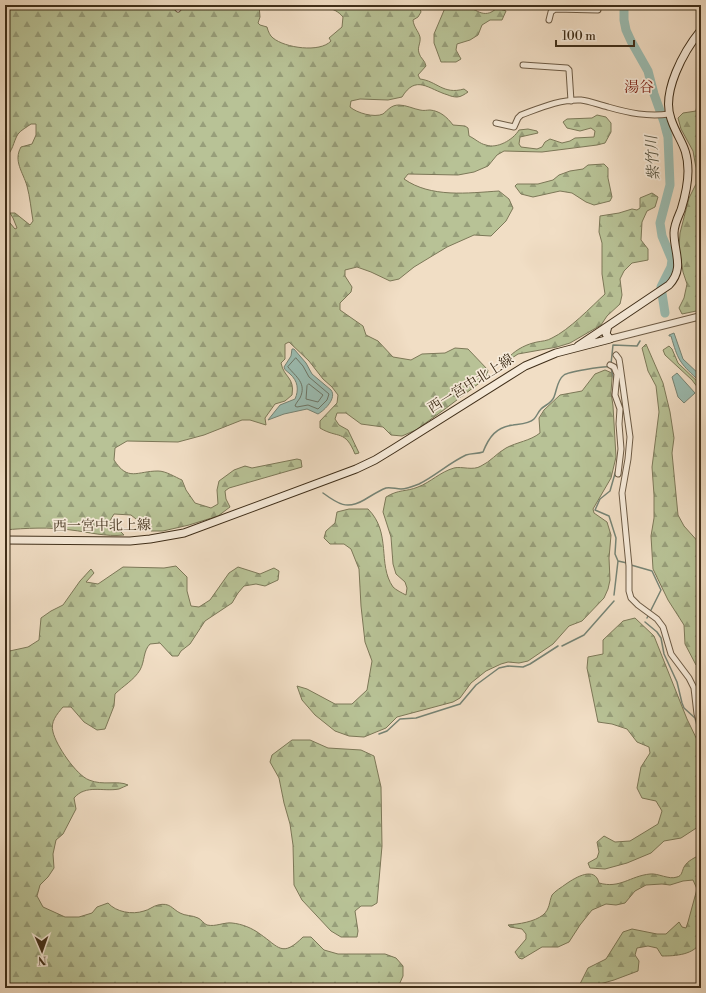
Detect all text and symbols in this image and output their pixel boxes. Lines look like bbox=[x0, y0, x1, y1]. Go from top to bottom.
scale bar bbox=[556, 22, 634, 48]
text: 100 m bbox=[562, 29, 596, 44]
district label: 湯谷 bbox=[624, 78, 654, 97]
water label: 紫竹川 bbox=[642, 133, 664, 181]
street label: 西一宮中北上線 bbox=[425, 350, 517, 418]
street label: 西一宮中北上線 bbox=[53, 516, 151, 536]
north arrow bbox=[22, 931, 62, 971]
text: N bbox=[37, 953, 47, 967]

